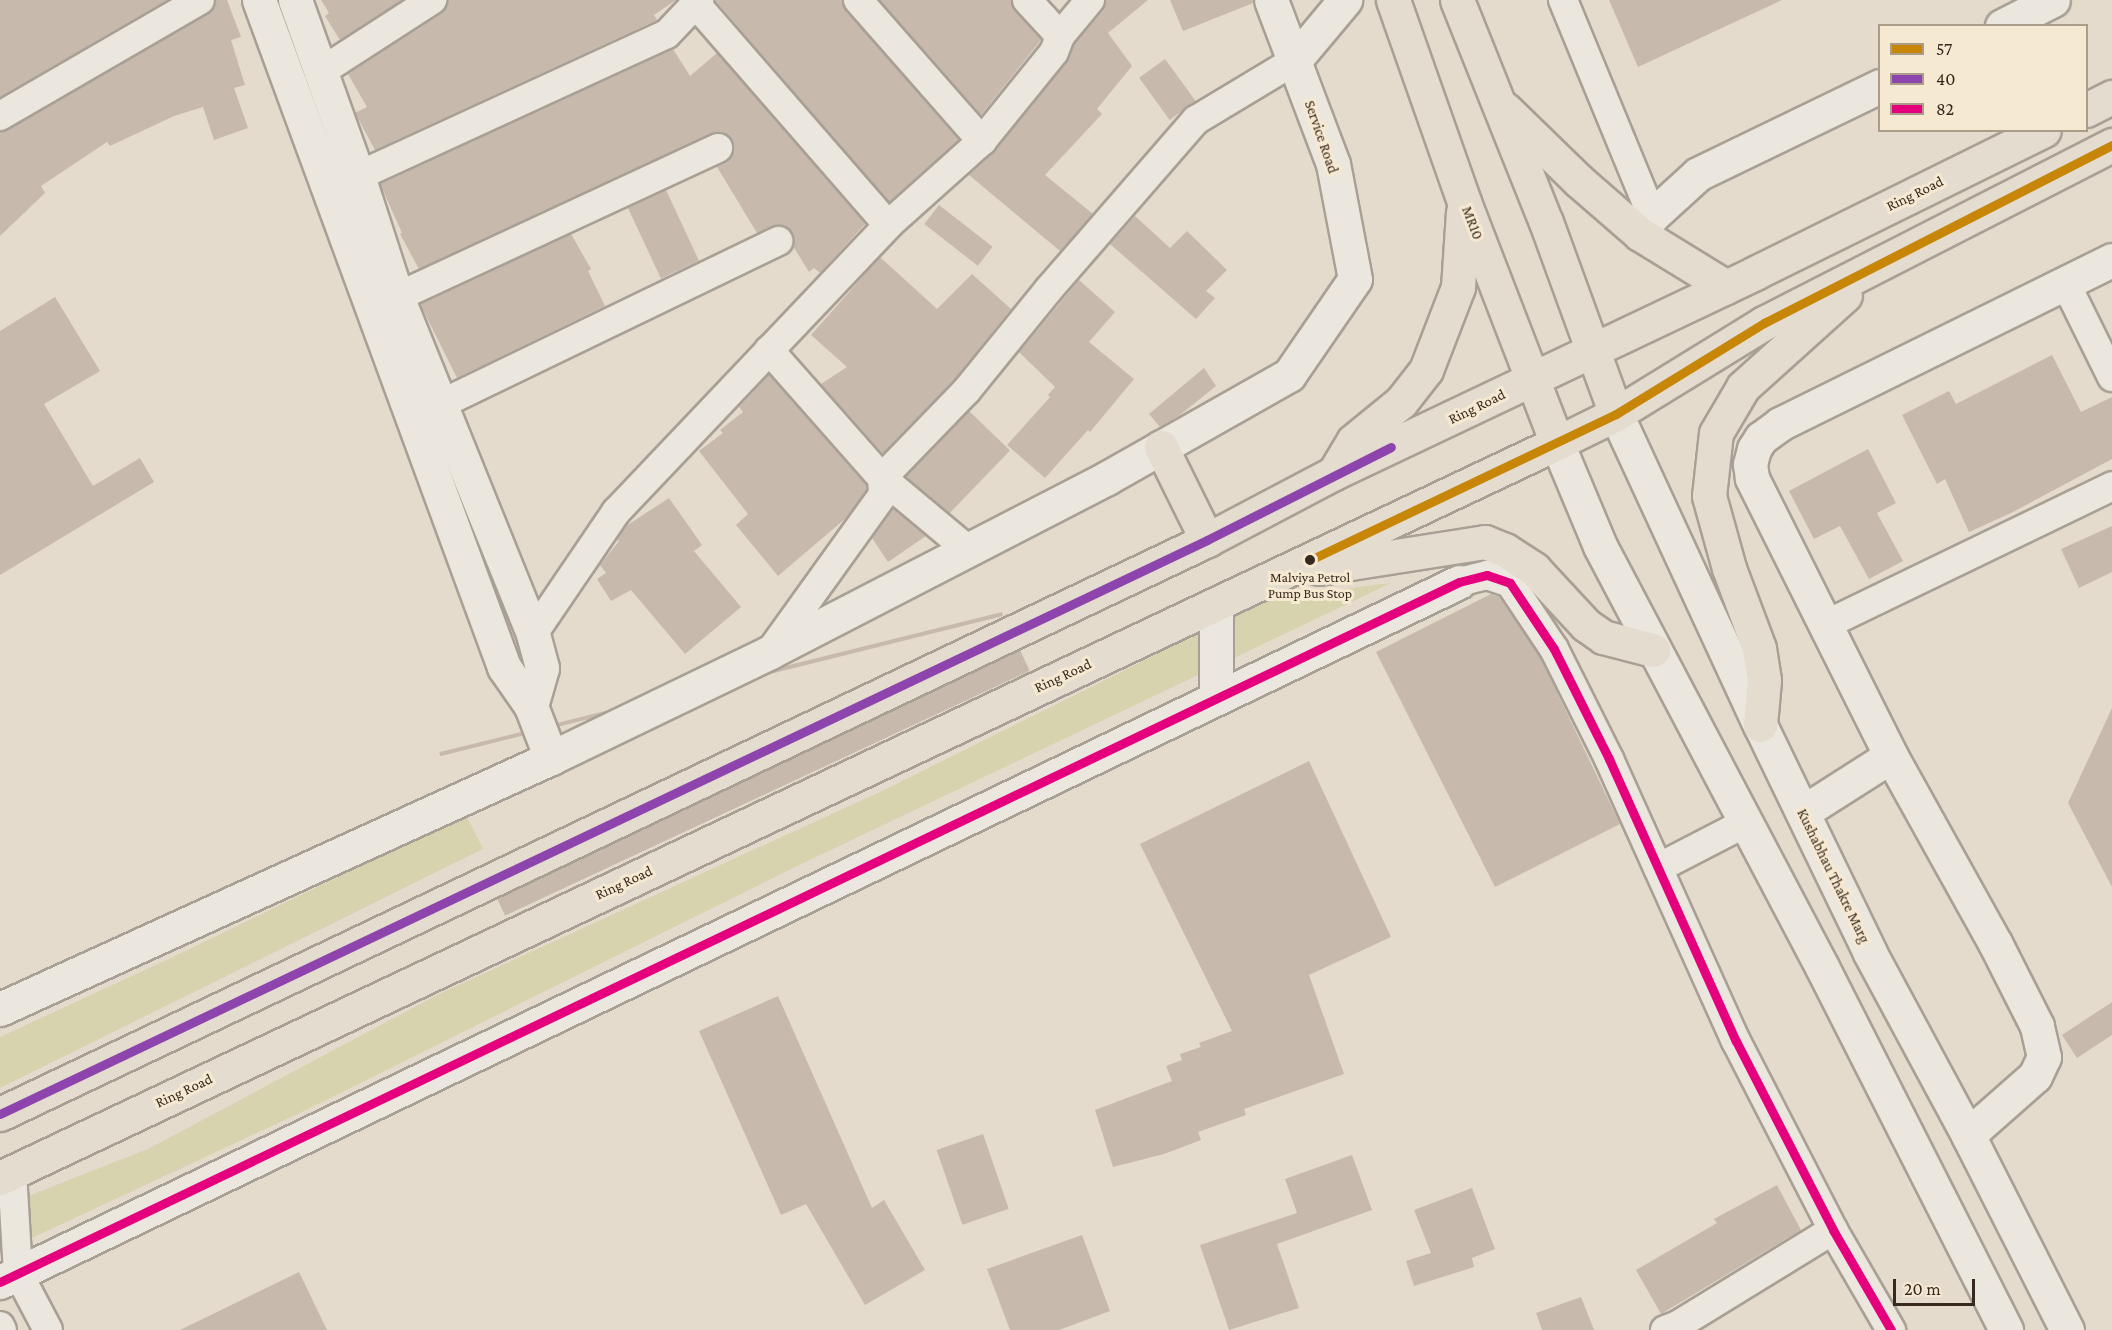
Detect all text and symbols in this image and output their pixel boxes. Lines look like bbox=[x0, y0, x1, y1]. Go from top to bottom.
legend bbox=[1878, 24, 2088, 132]
text: 57 bbox=[1936, 39, 1952, 59]
text: 40 bbox=[1936, 69, 1955, 89]
street label: Service Road bbox=[1300, 98, 1342, 176]
text: 82 bbox=[1936, 99, 1954, 119]
street label: Ring Road bbox=[1884, 173, 1946, 215]
street label: MR10 bbox=[1457, 204, 1487, 242]
street label: Ring Road bbox=[1446, 386, 1508, 428]
marker: Malviya Petrol Pump Bus Stop bbox=[1304, 554, 1316, 566]
place label: Malviya Petrol Pump Bus Stop bbox=[1268, 569, 1352, 602]
street label: Ring Road bbox=[1032, 655, 1094, 697]
street label: Kushabhau Thakre Marg bbox=[1793, 806, 1873, 946]
street label: Ring Road bbox=[593, 862, 655, 904]
street label: Ring Road bbox=[153, 1070, 215, 1112]
scale bar bbox=[1896, 1267, 1978, 1305]
text: 20 m bbox=[1904, 1279, 1941, 1299]

